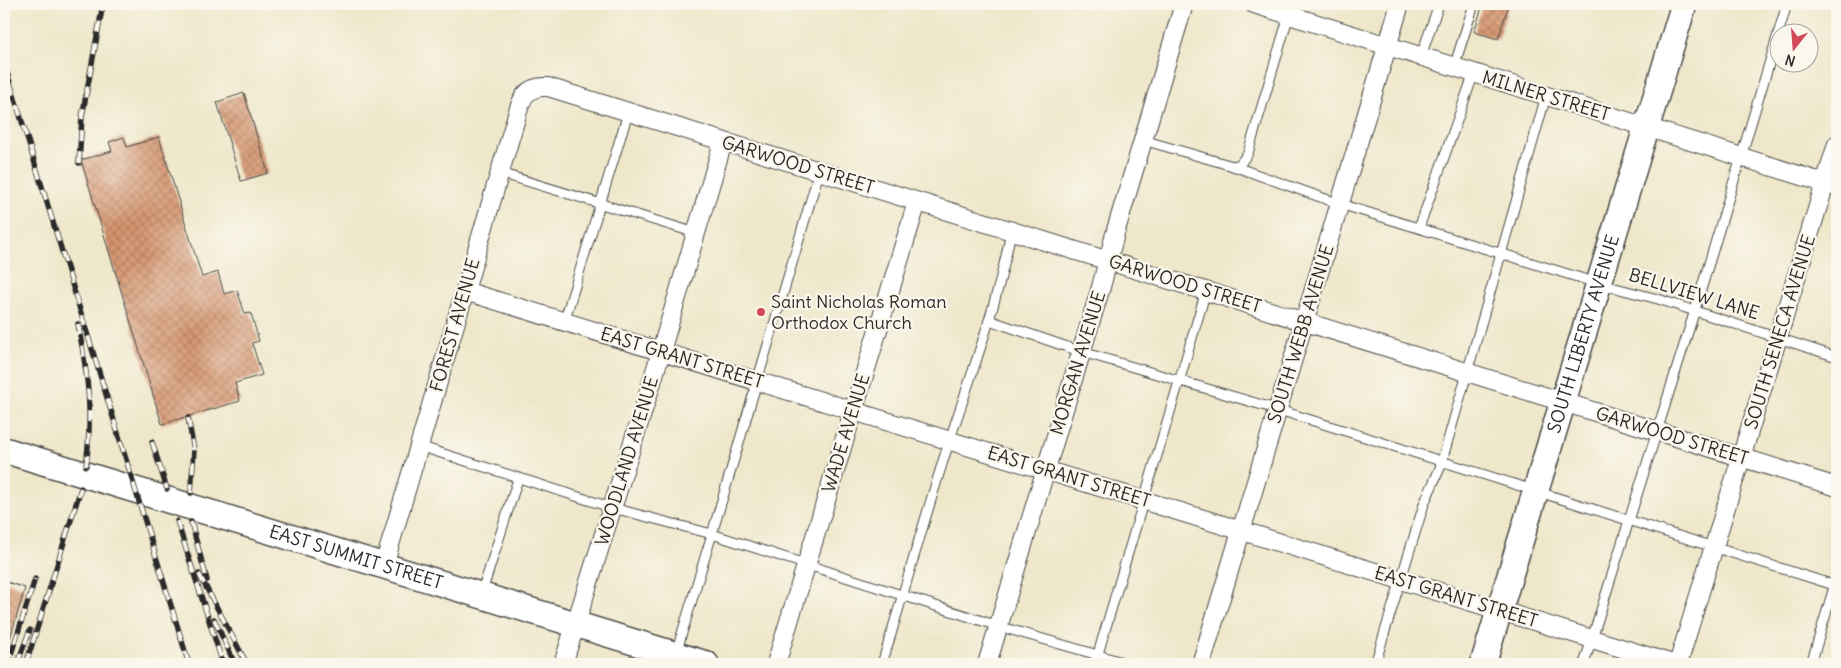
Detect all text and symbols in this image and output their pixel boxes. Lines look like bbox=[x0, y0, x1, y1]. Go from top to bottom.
north arrow bbox=[1768, 22, 1818, 72]
text: N bbox=[1783, 50, 1797, 70]
street label: MILNER STREET bbox=[1479, 65, 1613, 126]
street label: GARWOOD STREET bbox=[719, 130, 877, 199]
street label: SOUTH LIBERTY AVENUE bbox=[1542, 232, 1624, 436]
street label: SOUTH SENECA AVENUE bbox=[1739, 232, 1820, 432]
street label: SOUTH WEBB AVENUE bbox=[1262, 242, 1339, 426]
street label: GARWOOD STREET bbox=[1106, 249, 1264, 318]
street label: FOREST AVENUE bbox=[424, 255, 485, 394]
street label: BELLVIEW LANE bbox=[1626, 263, 1762, 324]
street label: MORGAN AVENUE bbox=[1045, 288, 1110, 438]
place label: Saint Nicholas Roman Orthodox Church bbox=[771, 290, 947, 334]
marker: Saint Nicholas Roman Orthodox Church bbox=[755, 306, 767, 318]
street label: EAST GRANT STREET bbox=[598, 322, 766, 393]
street label: WADE AVENUE bbox=[817, 371, 875, 495]
street label: WOODLAND AVENUE bbox=[590, 373, 663, 548]
street label: GARWOOD STREET bbox=[1593, 401, 1751, 470]
street label: EAST GRANT STREET bbox=[985, 441, 1153, 512]
street label: EAST SUMMIT STREET bbox=[267, 520, 446, 594]
street label: EAST GRANT STREET bbox=[1372, 561, 1540, 632]

